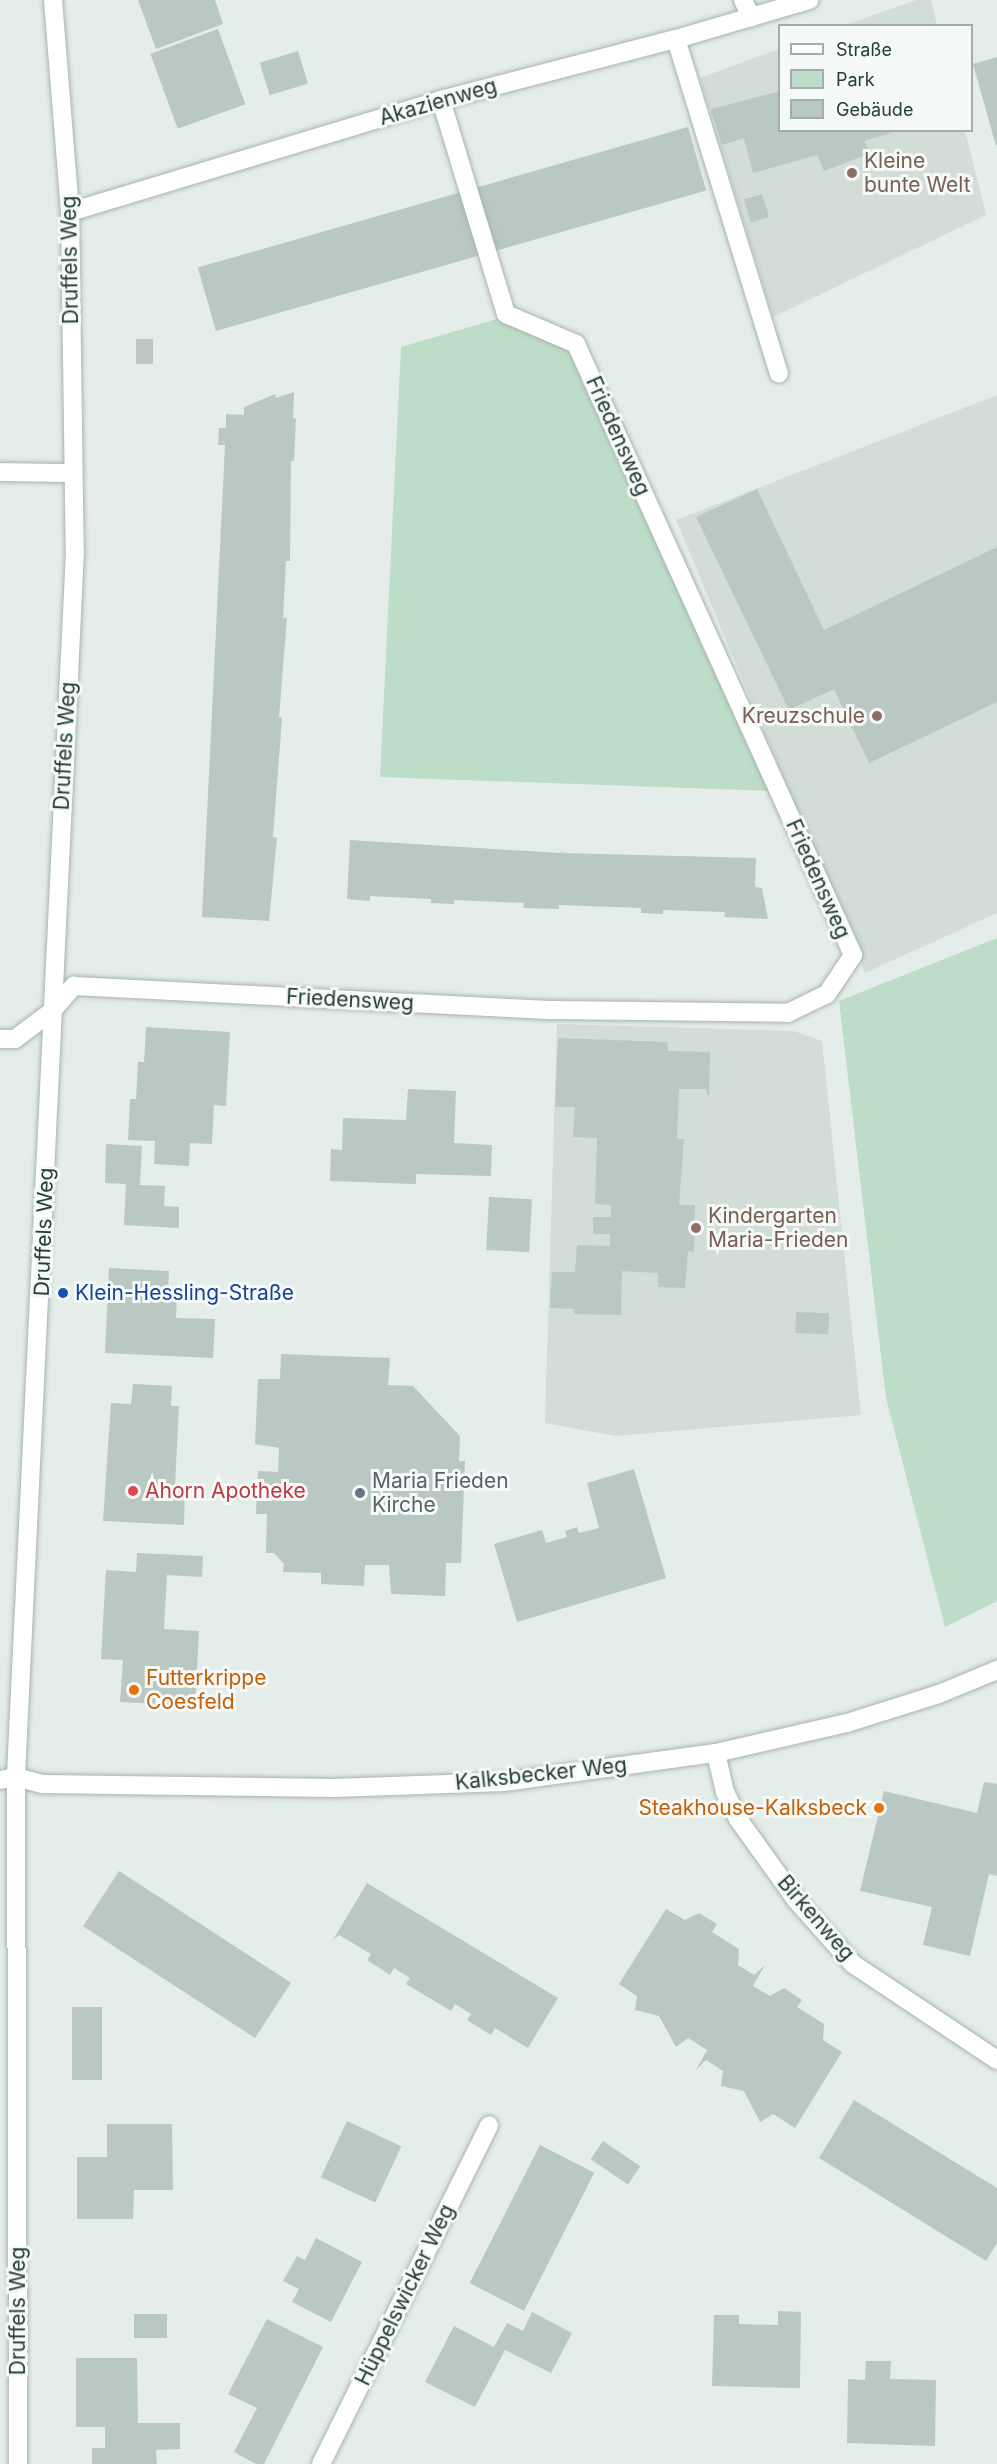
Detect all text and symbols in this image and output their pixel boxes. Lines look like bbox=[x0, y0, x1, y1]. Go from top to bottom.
legend bbox=[778, 24, 973, 132]
text: Straße bbox=[836, 39, 892, 60]
text: Park bbox=[836, 69, 875, 90]
street label: Akazienweg bbox=[376, 73, 500, 131]
text: Gebäude bbox=[836, 99, 913, 120]
place label: Kleine bunte Welt bbox=[864, 148, 971, 198]
marker: Kleine bunte Welt bbox=[845, 166, 859, 180]
street label: Druffels Weg bbox=[56, 195, 84, 325]
street label: Friedensweg bbox=[580, 372, 656, 500]
street label: Druffels Weg bbox=[49, 681, 81, 811]
place label: Kreuzschule bbox=[742, 703, 865, 729]
marker: Kreuzschule bbox=[870, 709, 884, 723]
street label: Friedensweg bbox=[780, 815, 856, 943]
street label: Friedensweg bbox=[285, 984, 415, 1016]
street label: Druffels Weg bbox=[29, 1167, 59, 1297]
place label: Kindergarten Maria-Frieden bbox=[708, 1203, 848, 1253]
marker: Kindergarten Maria-Frieden bbox=[689, 1221, 703, 1235]
place label: Klein-Hessling-Straße bbox=[75, 1280, 294, 1306]
marker: Klein-Hessling-Straße bbox=[56, 1286, 70, 1300]
place label: Maria Frieden Kirche bbox=[372, 1468, 509, 1518]
place label: Ahorn Apotheke bbox=[145, 1478, 306, 1504]
marker: Ahorn Apotheke bbox=[126, 1484, 140, 1498]
marker: Maria Frieden Kirche bbox=[353, 1486, 367, 1500]
place label: Futterkrippe Coesfeld bbox=[146, 1665, 266, 1715]
marker: Futterkrippe Coesfeld bbox=[127, 1683, 141, 1697]
street label: Kalksbecker Weg bbox=[454, 1752, 628, 1796]
place label: Steakhouse-Kalksbeck bbox=[638, 1795, 867, 1821]
marker: Steakhouse-Kalksbeck bbox=[872, 1801, 886, 1815]
street label: Birkenweg bbox=[772, 1870, 860, 1966]
street label: Hüppelswicker Weg bbox=[350, 2200, 460, 2390]
street label: Druffels Weg bbox=[5, 2247, 31, 2375]

